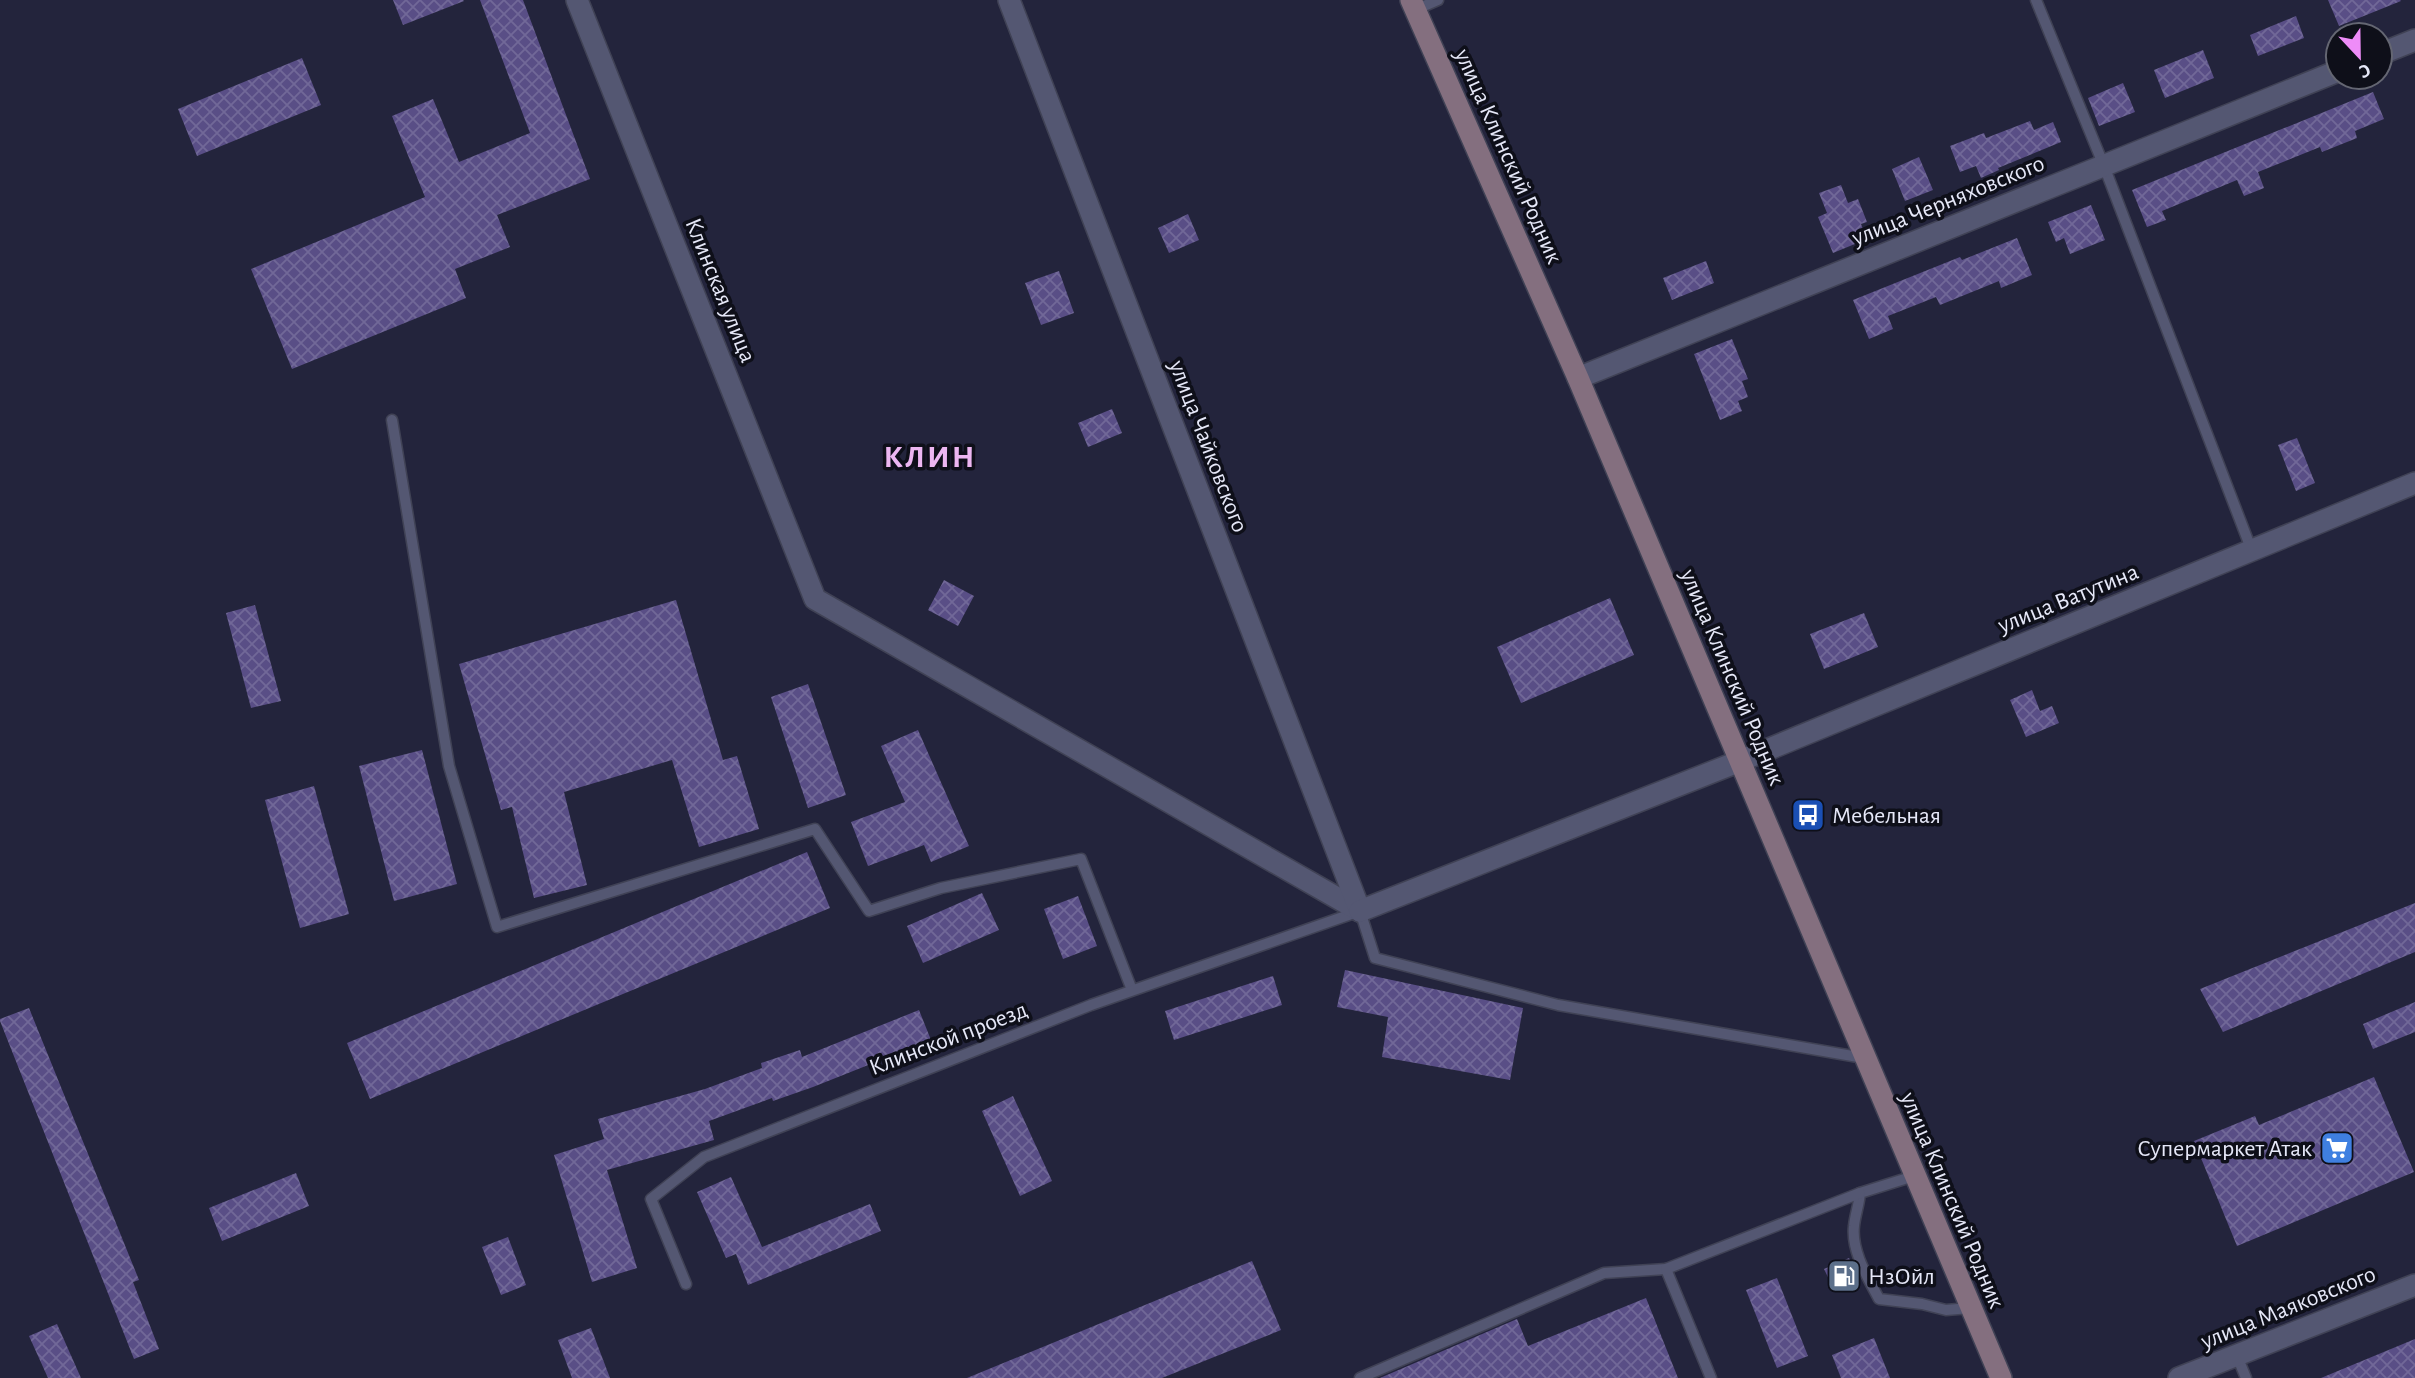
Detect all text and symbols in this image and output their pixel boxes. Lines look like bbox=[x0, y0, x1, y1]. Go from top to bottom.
north arrow bbox=[2324, 21, 2394, 91]
street label: улица Клинский Родник bbox=[1449, 45, 1566, 267]
text: С bbox=[2356, 60, 2373, 81]
street label: улица Черняховского bbox=[1848, 151, 2048, 251]
street label: Клинская улица bbox=[680, 215, 760, 366]
street label: улица Чайковского bbox=[1164, 356, 1252, 536]
district label: КЛИН bbox=[883, 441, 977, 473]
street label: улица Ватутина bbox=[1994, 560, 2142, 638]
street label: улица Клинский Родник bbox=[1675, 565, 1788, 789]
bus stop icon: Мебельная bbox=[1789, 796, 1827, 834]
place label: Мебельная bbox=[1832, 804, 1941, 828]
street label: Клинской проезд bbox=[866, 998, 1031, 1080]
street label: улица Клинский Родник bbox=[1895, 1088, 2008, 1312]
supermarket icon: Супермаркет Атак bbox=[2318, 1129, 2356, 1167]
place label: Супермаркет Атак bbox=[2137, 1137, 2312, 1161]
fuel station icon: НзОйл bbox=[1825, 1257, 1863, 1295]
street label: улица Маяковского bbox=[2197, 1262, 2379, 1354]
place label: НзОйл bbox=[1868, 1265, 1935, 1289]

